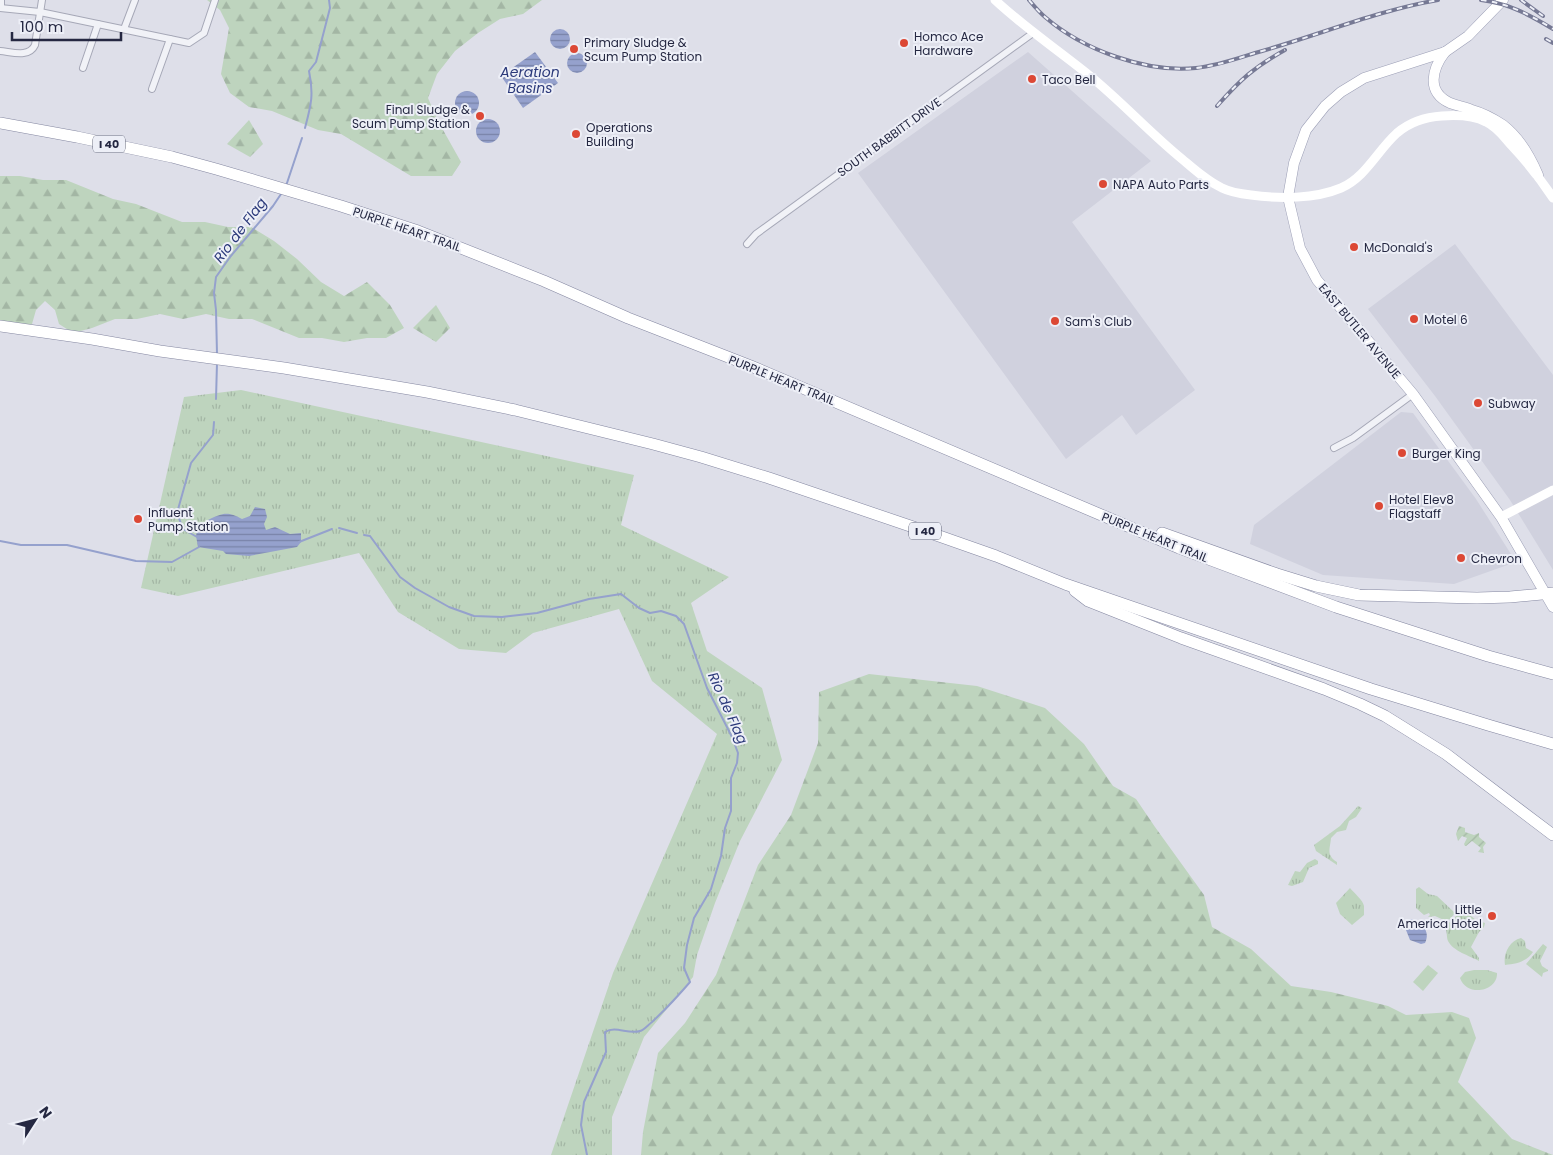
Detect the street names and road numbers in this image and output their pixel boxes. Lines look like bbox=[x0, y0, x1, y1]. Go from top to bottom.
street label: SOUTH BABBITT DRIVE bbox=[833, 93, 945, 181]
road number: I 40 bbox=[93, 136, 125, 152]
street label: PURPLE HEART TRAIL bbox=[351, 203, 463, 255]
street label: EAST BUTLER AVENUE bbox=[1315, 280, 1405, 382]
street label: PURPLE HEART TRAIL bbox=[726, 351, 838, 409]
street label: PURPLE HEART TRAIL bbox=[1099, 508, 1211, 566]
road number: I 40 bbox=[909, 522, 941, 540]

